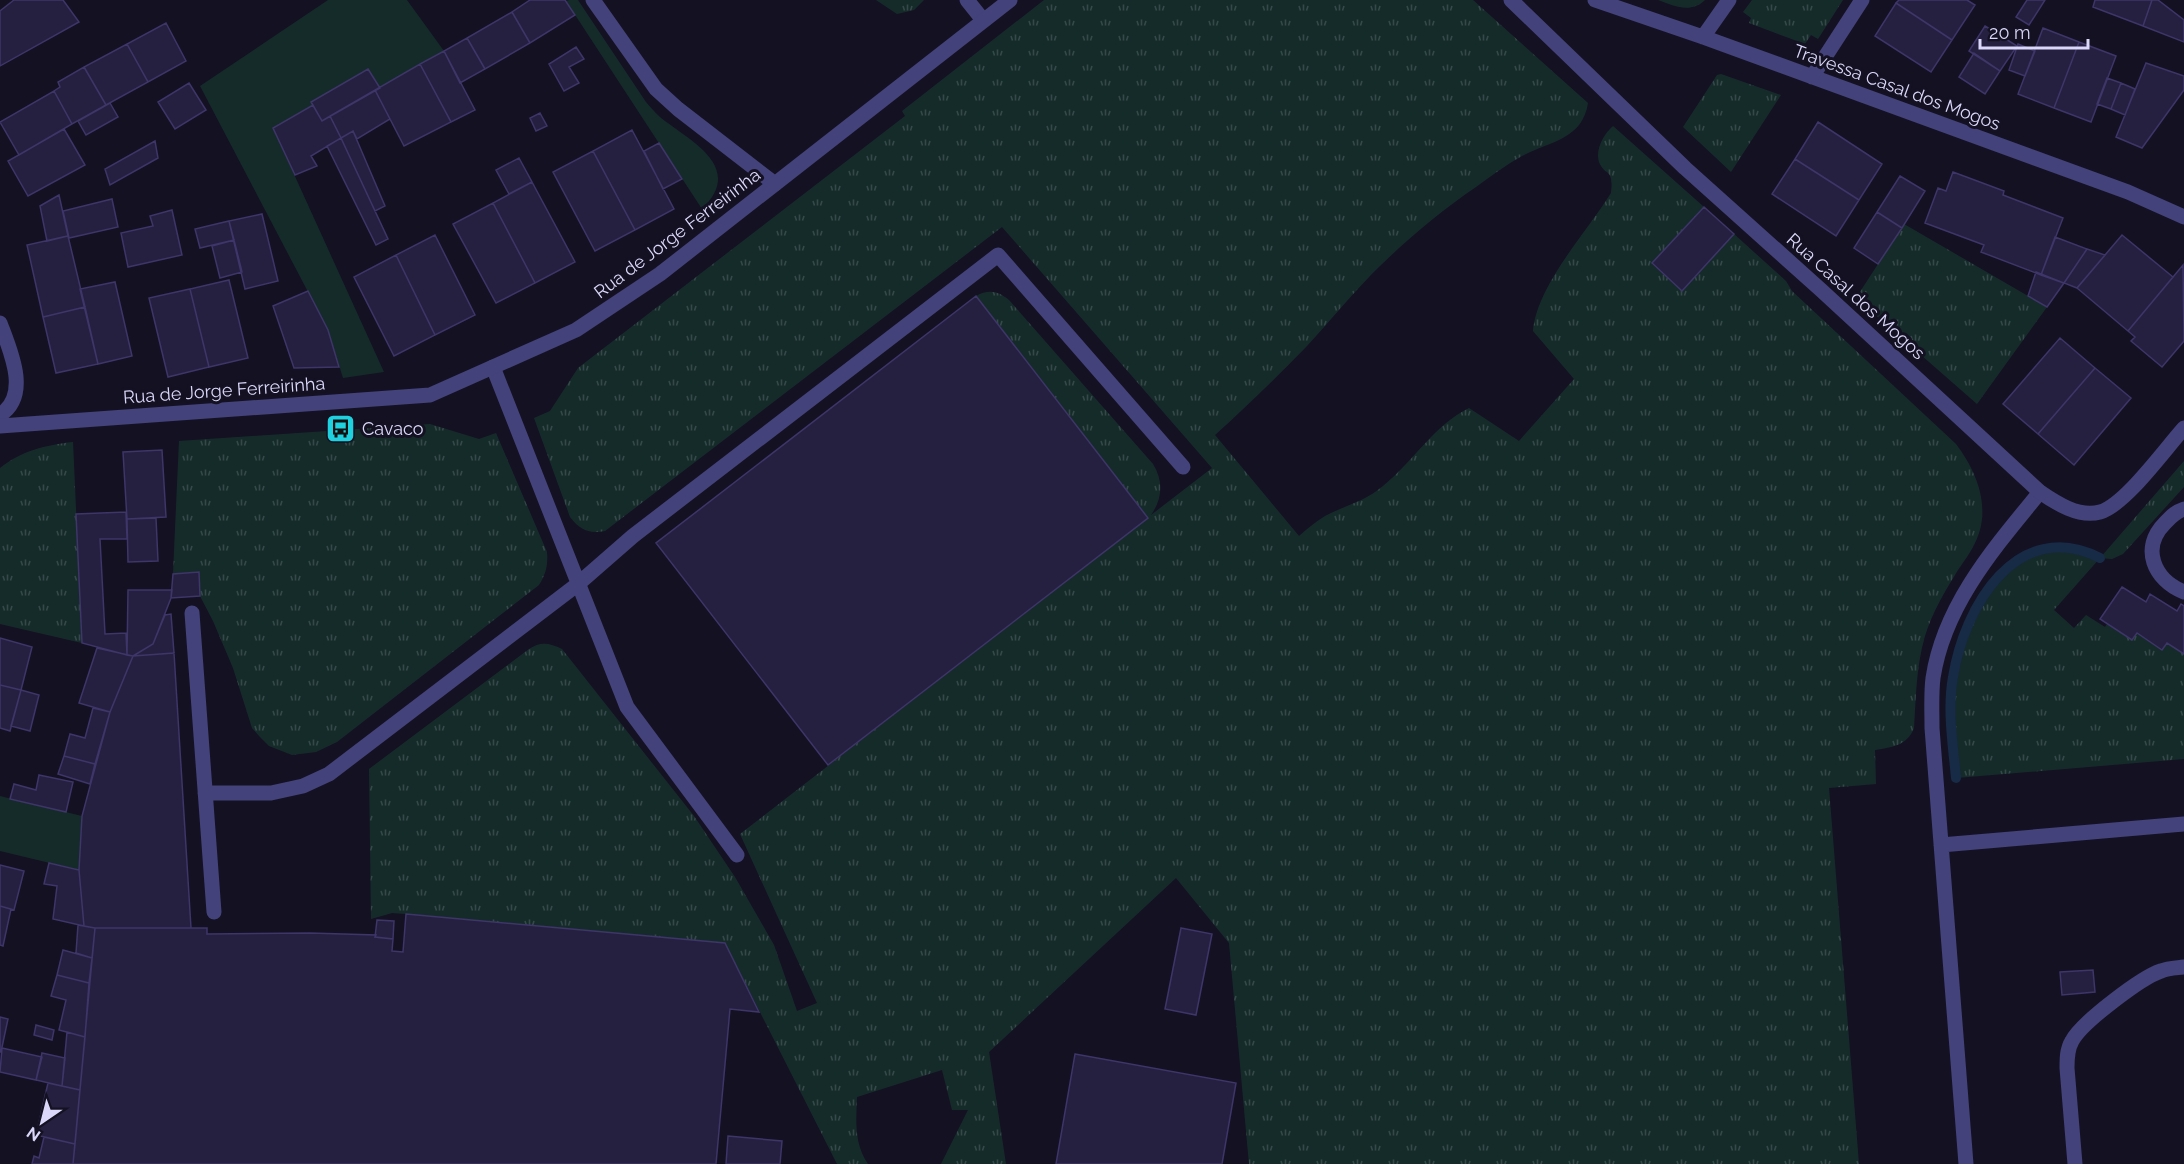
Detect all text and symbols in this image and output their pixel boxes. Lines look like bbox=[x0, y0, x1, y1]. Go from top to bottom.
scale bar bbox=[1980, 12, 2088, 50]
text: 20 m bbox=[1989, 22, 2031, 43]
street label: Travessa Casal dos Mogos bbox=[1791, 40, 2004, 134]
street label: Rua de Jorge Ferreirinha bbox=[590, 164, 764, 302]
street label: Rua Casal dos Mogos bbox=[1783, 229, 1930, 364]
street label: Rua de Jorge Ferreirinha bbox=[122, 372, 326, 408]
bus stop icon: Cavaco bbox=[325, 412, 357, 444]
place label: Cavaco bbox=[362, 418, 424, 439]
north arrow bbox=[12, 1092, 72, 1152]
text: N bbox=[23, 1123, 44, 1145]

